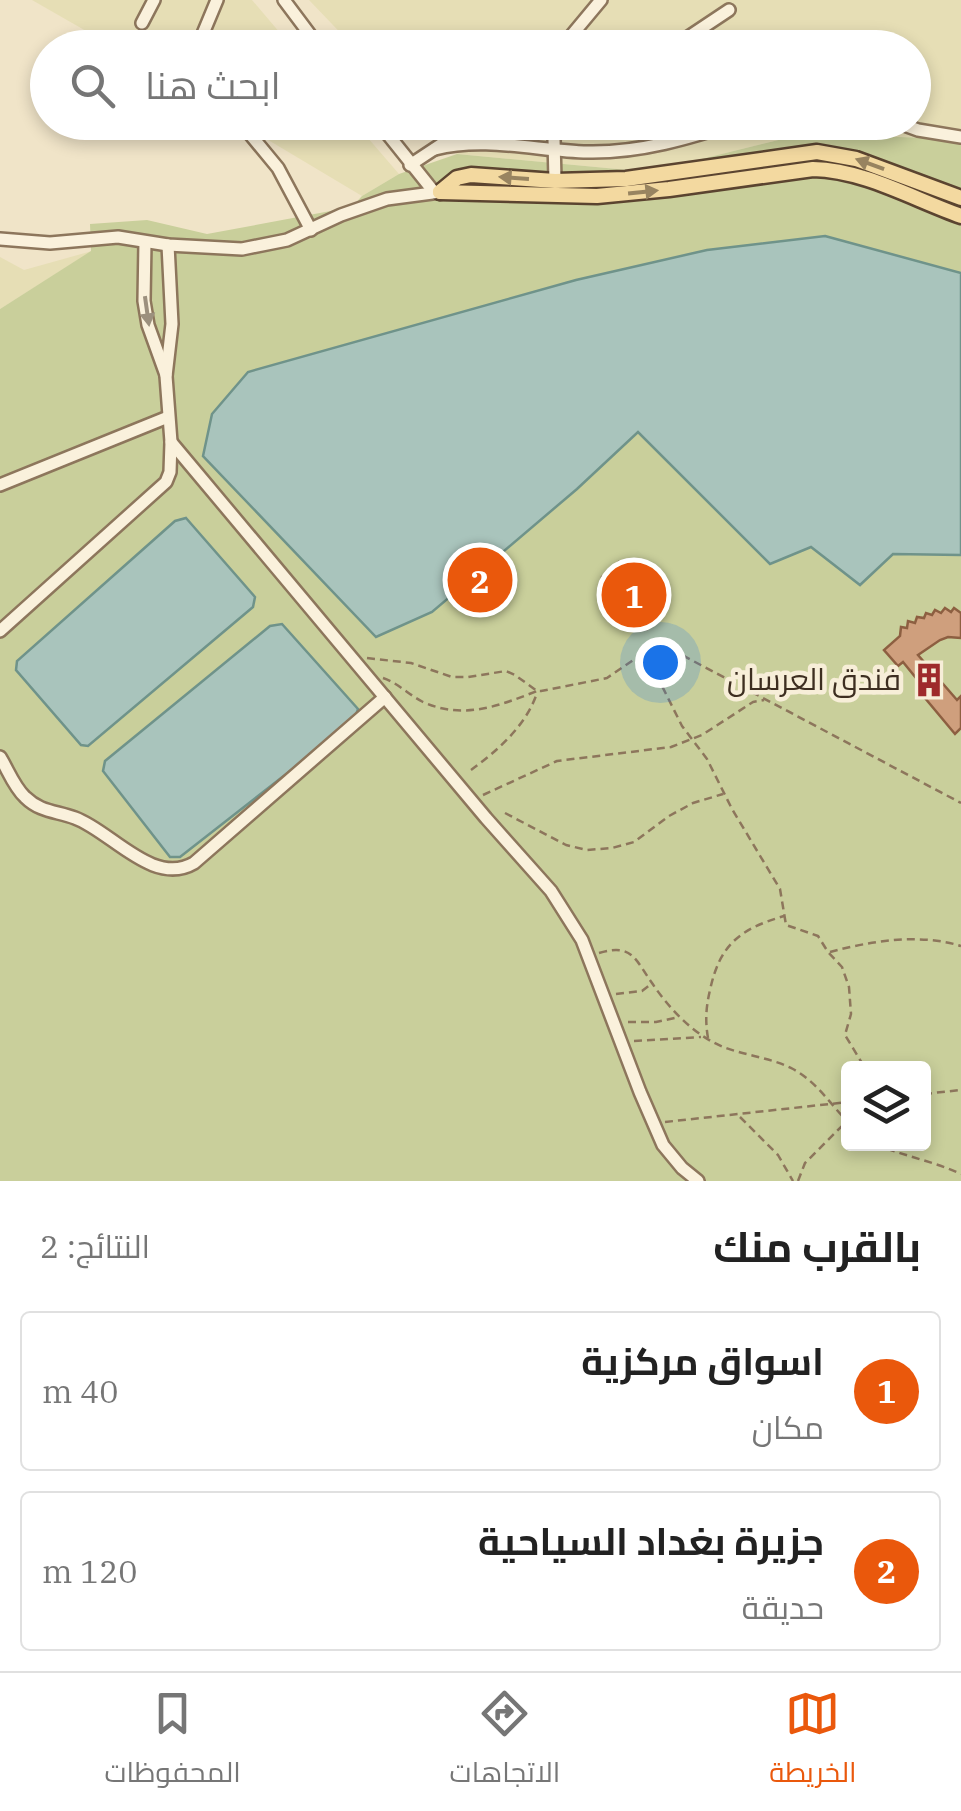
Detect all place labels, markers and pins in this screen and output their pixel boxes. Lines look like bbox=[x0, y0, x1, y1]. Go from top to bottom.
pin: 2 bbox=[448, 542, 512, 618]
pin: 1 bbox=[602, 558, 666, 632]
place label: فندق العرسان bbox=[727, 659, 901, 698]
building icon: فندق العرسان bbox=[910, 661, 948, 699]

